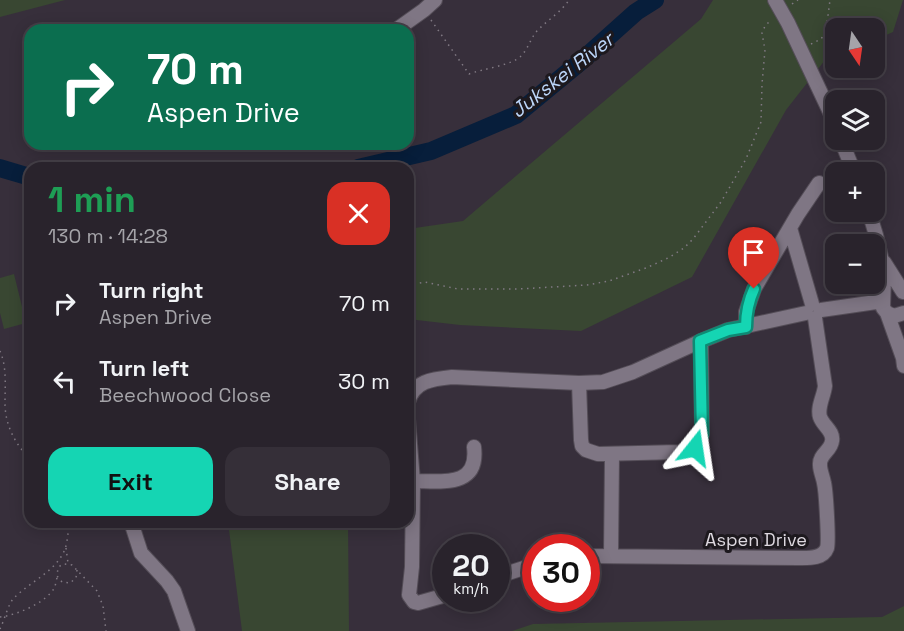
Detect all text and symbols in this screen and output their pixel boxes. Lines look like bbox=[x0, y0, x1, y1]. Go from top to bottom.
north arrow bbox=[825, 18, 885, 78]
map controls bbox=[825, 18, 885, 294]
water label: Jukskei River bbox=[505, 25, 621, 123]
text: 70 m bbox=[147, 43, 244, 96]
icon: right bbox=[48, 48, 126, 126]
button: layers bbox=[825, 90, 885, 150]
text: Aspen Drive bbox=[147, 95, 300, 130]
button: + bbox=[825, 162, 885, 222]
text: 1 min bbox=[48, 177, 136, 223]
button: close bbox=[327, 182, 390, 245]
text: 130 m · 14:28 bbox=[48, 223, 168, 249]
pin bbox=[728, 227, 779, 289]
button: − bbox=[825, 234, 885, 294]
icon: arrive bbox=[737, 236, 770, 269]
text: Turn right bbox=[99, 276, 204, 304]
icon: right bbox=[48, 287, 81, 320]
text: 70 m bbox=[339, 289, 390, 317]
text: Aspen Drive bbox=[99, 304, 212, 330]
text: Turn left bbox=[99, 354, 189, 382]
icon: left bbox=[48, 365, 81, 398]
text: 30 m bbox=[338, 367, 390, 395]
text: Beechwood Close bbox=[99, 382, 271, 408]
position arrow bbox=[663, 416, 727, 480]
button: Exit bbox=[48, 447, 213, 516]
button: Share bbox=[225, 447, 390, 516]
street label: Aspen Drive bbox=[705, 528, 807, 551]
speed limit sign: 30 bbox=[522, 534, 600, 612]
text: 20 bbox=[452, 546, 490, 585]
text: km/h bbox=[453, 579, 489, 598]

